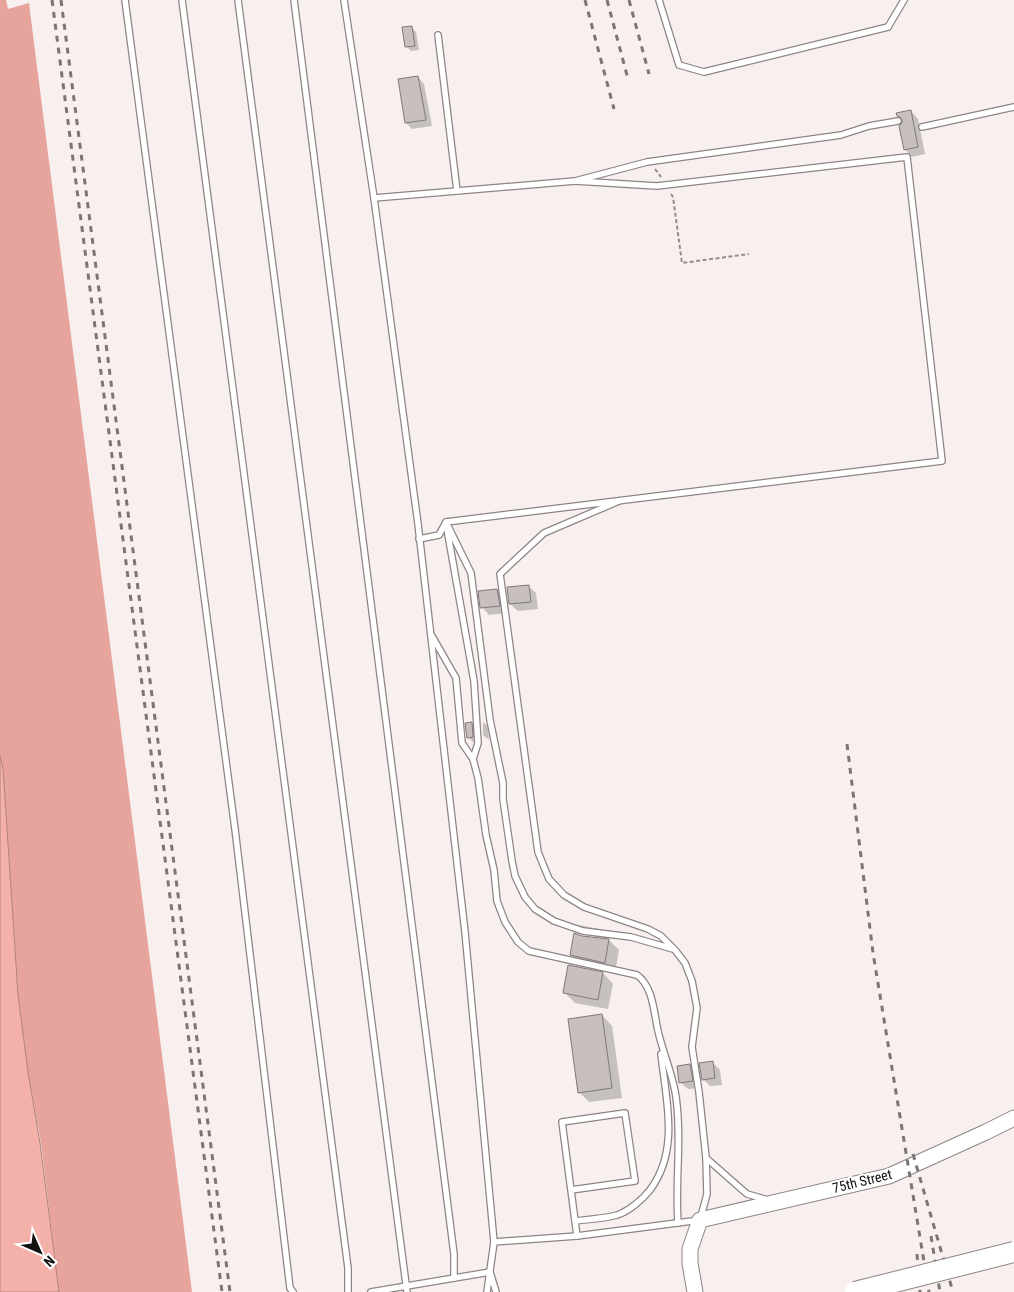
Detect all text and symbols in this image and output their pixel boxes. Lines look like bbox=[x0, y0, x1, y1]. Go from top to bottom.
street label: 75th Street bbox=[831, 1166, 893, 1196]
north arrow bbox=[15, 1227, 65, 1277]
text: N bbox=[41, 1253, 58, 1270]

